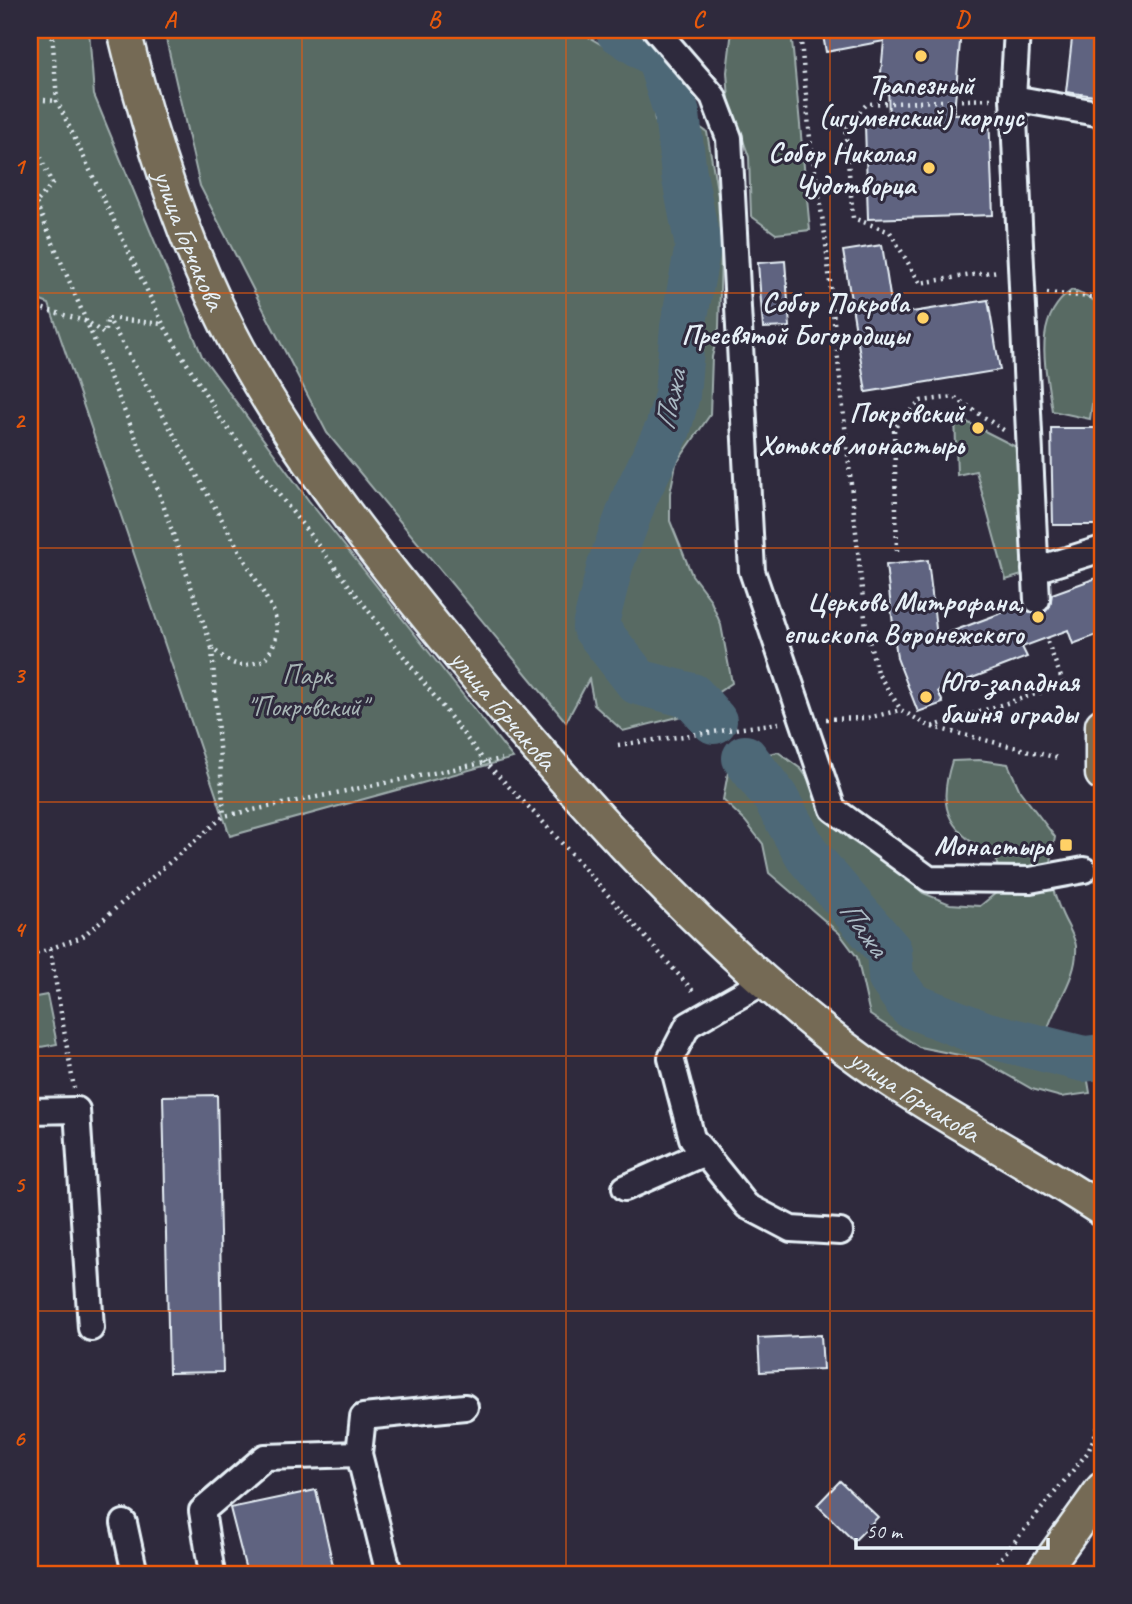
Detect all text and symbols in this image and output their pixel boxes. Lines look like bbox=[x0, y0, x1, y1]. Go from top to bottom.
text: A bbox=[164, 5, 178, 34]
text: B bbox=[428, 5, 442, 34]
text: C bbox=[693, 5, 707, 34]
text: D bbox=[955, 5, 971, 34]
marker: Трапезный (игуменский) корпус bbox=[913, 48, 929, 64]
place label: Трапезный (игуменский) корпус bbox=[818, 67, 1026, 135]
place label: Собор Николая Чудотворца bbox=[768, 135, 918, 202]
text: 1 bbox=[14, 152, 27, 181]
marker: Собор Николая Чудотворца bbox=[921, 160, 937, 176]
street label: улица Горчакова bbox=[146, 163, 234, 317]
place label: Собор Покрова Пресвятой Богородицы bbox=[681, 285, 912, 352]
marker: Собор Покрова Пресвятой Богородицы bbox=[915, 310, 931, 326]
water label: Пажа bbox=[645, 364, 695, 433]
place label: Покровский Хотьков монастырь bbox=[759, 395, 966, 462]
text: 2 bbox=[14, 406, 27, 435]
marker: Покровский Хотьков монастырь bbox=[970, 420, 986, 436]
place label: Церковь Митрофана, епископа Воронежского bbox=[784, 584, 1026, 651]
marker: Церковь Митрофана, епископа Воронежского bbox=[1030, 609, 1046, 625]
street label: улица Горчакова bbox=[441, 640, 566, 779]
park label: Парк "Покровский" bbox=[247, 657, 373, 724]
text: 3 bbox=[14, 661, 27, 690]
place label: Юго-западная башня ограды bbox=[940, 664, 1081, 731]
marker: Юго-западная башня ограды bbox=[918, 689, 934, 705]
place label: Монастырь bbox=[934, 828, 1054, 863]
marker: Монастырь bbox=[1058, 837, 1074, 853]
water label: Пажа bbox=[831, 893, 899, 966]
text: 4 bbox=[14, 915, 27, 944]
street label: улица Горчакова bbox=[841, 1040, 988, 1151]
text: 5 bbox=[14, 1170, 26, 1199]
text: 6 bbox=[14, 1424, 27, 1453]
scale bar bbox=[856, 1506, 1048, 1550]
text: 50 m bbox=[866, 1518, 904, 1544]

